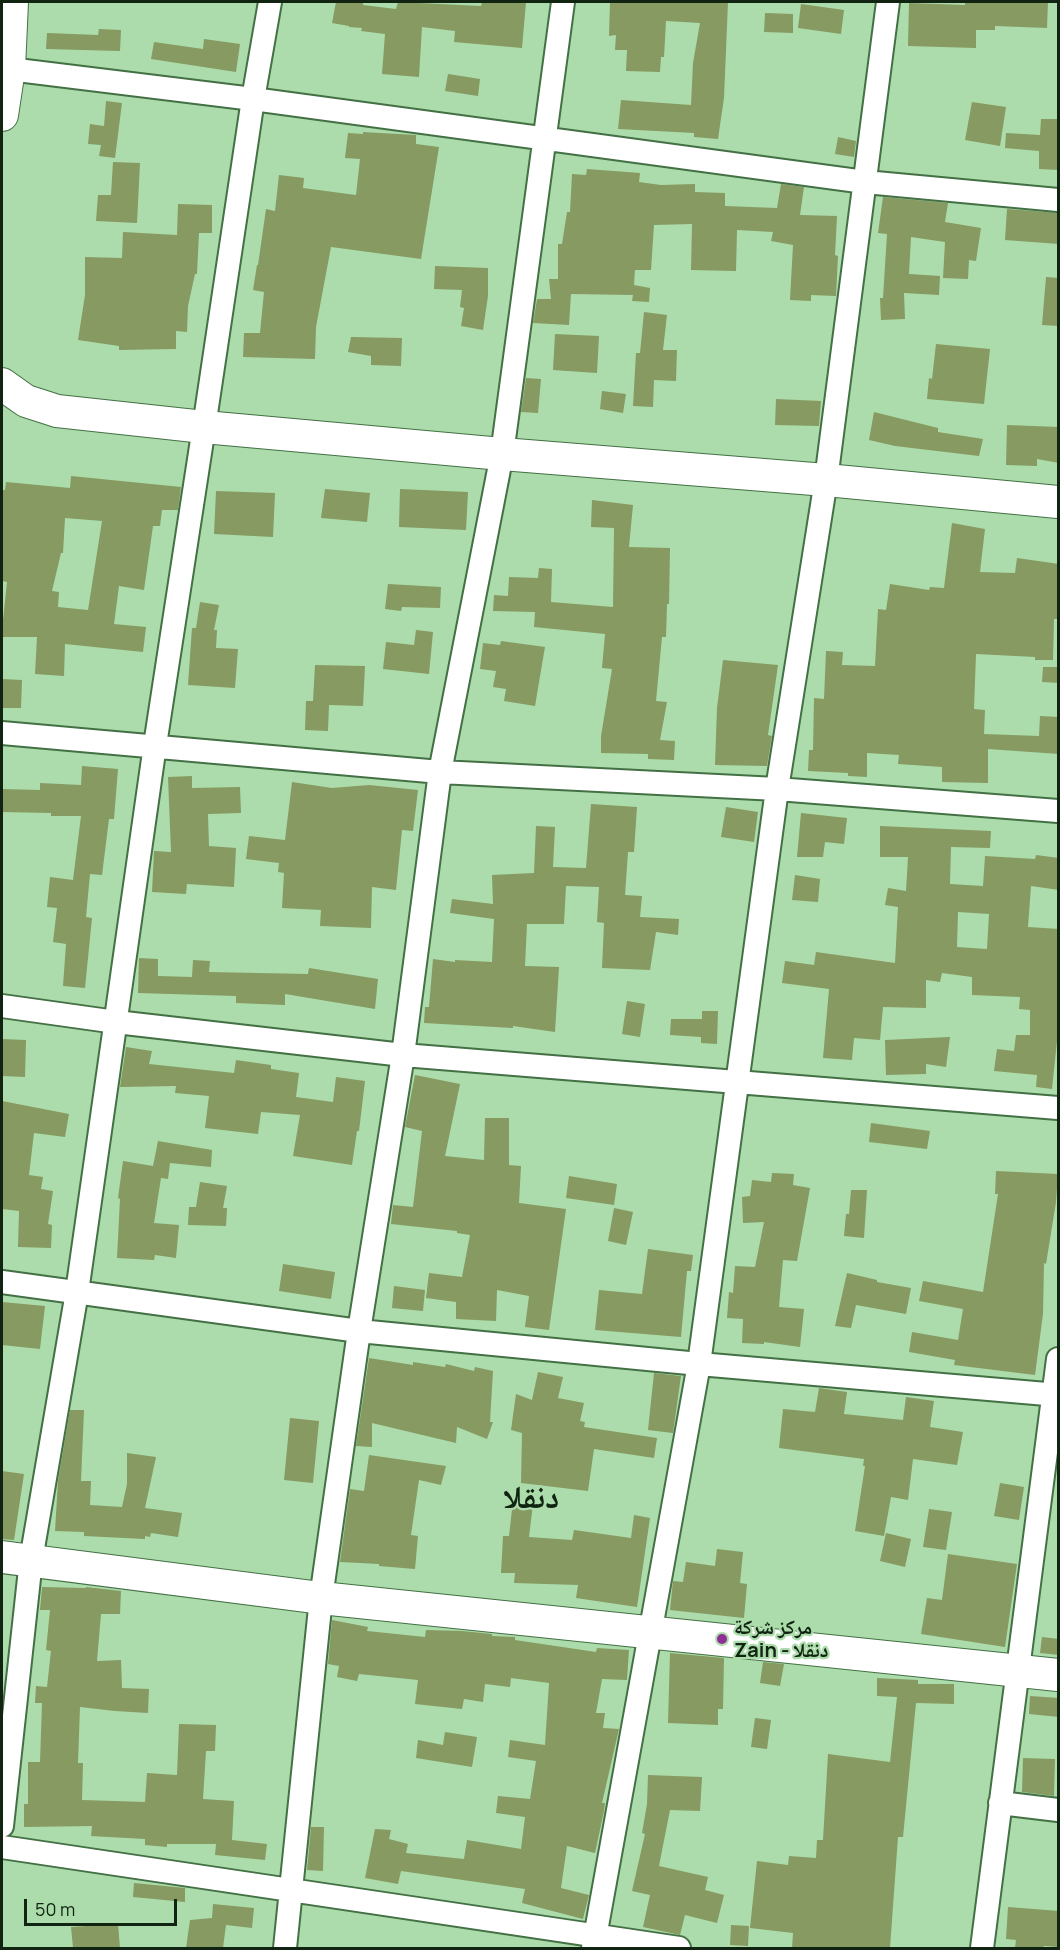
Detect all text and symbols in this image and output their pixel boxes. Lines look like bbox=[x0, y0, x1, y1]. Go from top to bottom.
district label: دنقلا bbox=[503, 1480, 559, 1518]
place label: مركز شركة Zain - دنقلا bbox=[734, 1616, 828, 1663]
marker: مركز شركة Zain - دنقلا bbox=[715, 1632, 729, 1646]
scale bar bbox=[27, 1887, 180, 1925]
text: 50 m bbox=[35, 1897, 75, 1921]

